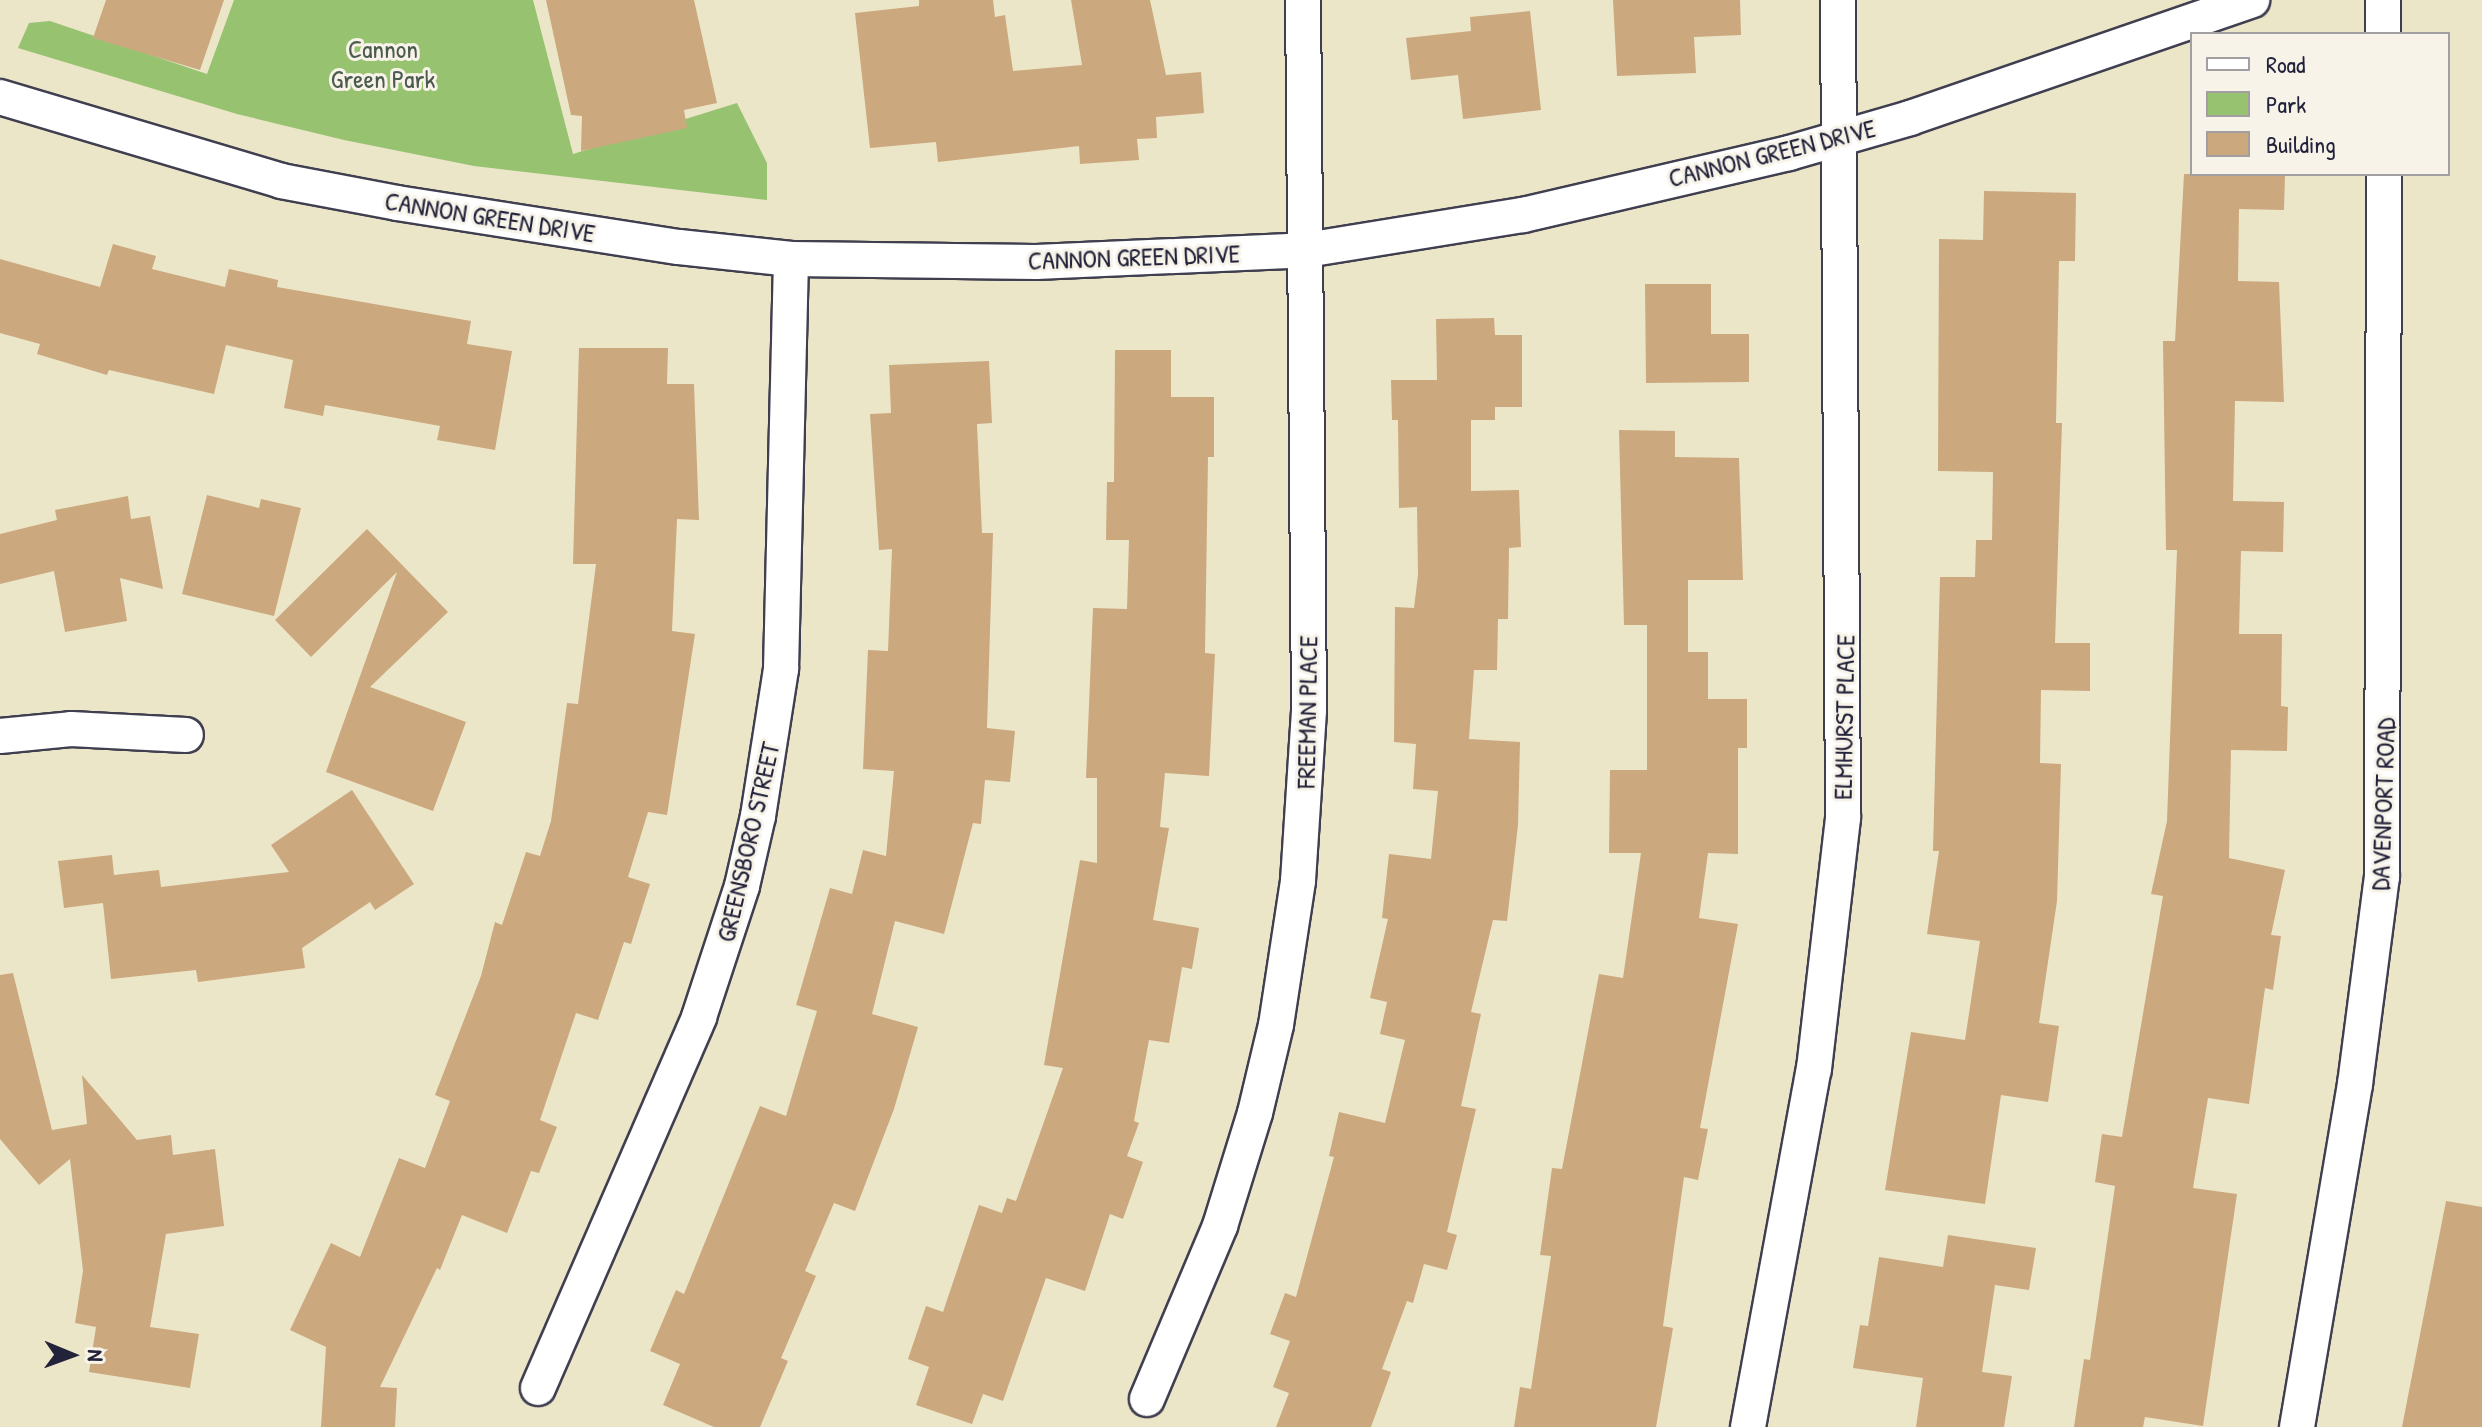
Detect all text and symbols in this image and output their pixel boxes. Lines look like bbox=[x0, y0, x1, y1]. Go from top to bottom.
legend bbox=[2190, 32, 2450, 176]
park label: Cannon Green Park bbox=[331, 33, 435, 94]
text: Road bbox=[2266, 48, 2305, 80]
text: Park bbox=[2266, 88, 2306, 120]
street label: CANNON GREEN DRIVE bbox=[1665, 112, 1879, 194]
text: Building bbox=[2266, 128, 2336, 160]
street label: CANNON GREEN DRIVE bbox=[383, 185, 597, 249]
street label: CANNON GREEN DRIVE bbox=[1027, 238, 1241, 276]
street label: ELMHURST PLACE bbox=[1827, 634, 1861, 800]
street label: FREEMAN PLACE bbox=[1290, 635, 1324, 789]
street label: DAVENPORT ROAD bbox=[2364, 717, 2402, 891]
street label: GREENSBORO STREET bbox=[710, 739, 786, 945]
north arrow bbox=[32, 1315, 112, 1395]
text: N bbox=[81, 1349, 111, 1362]

